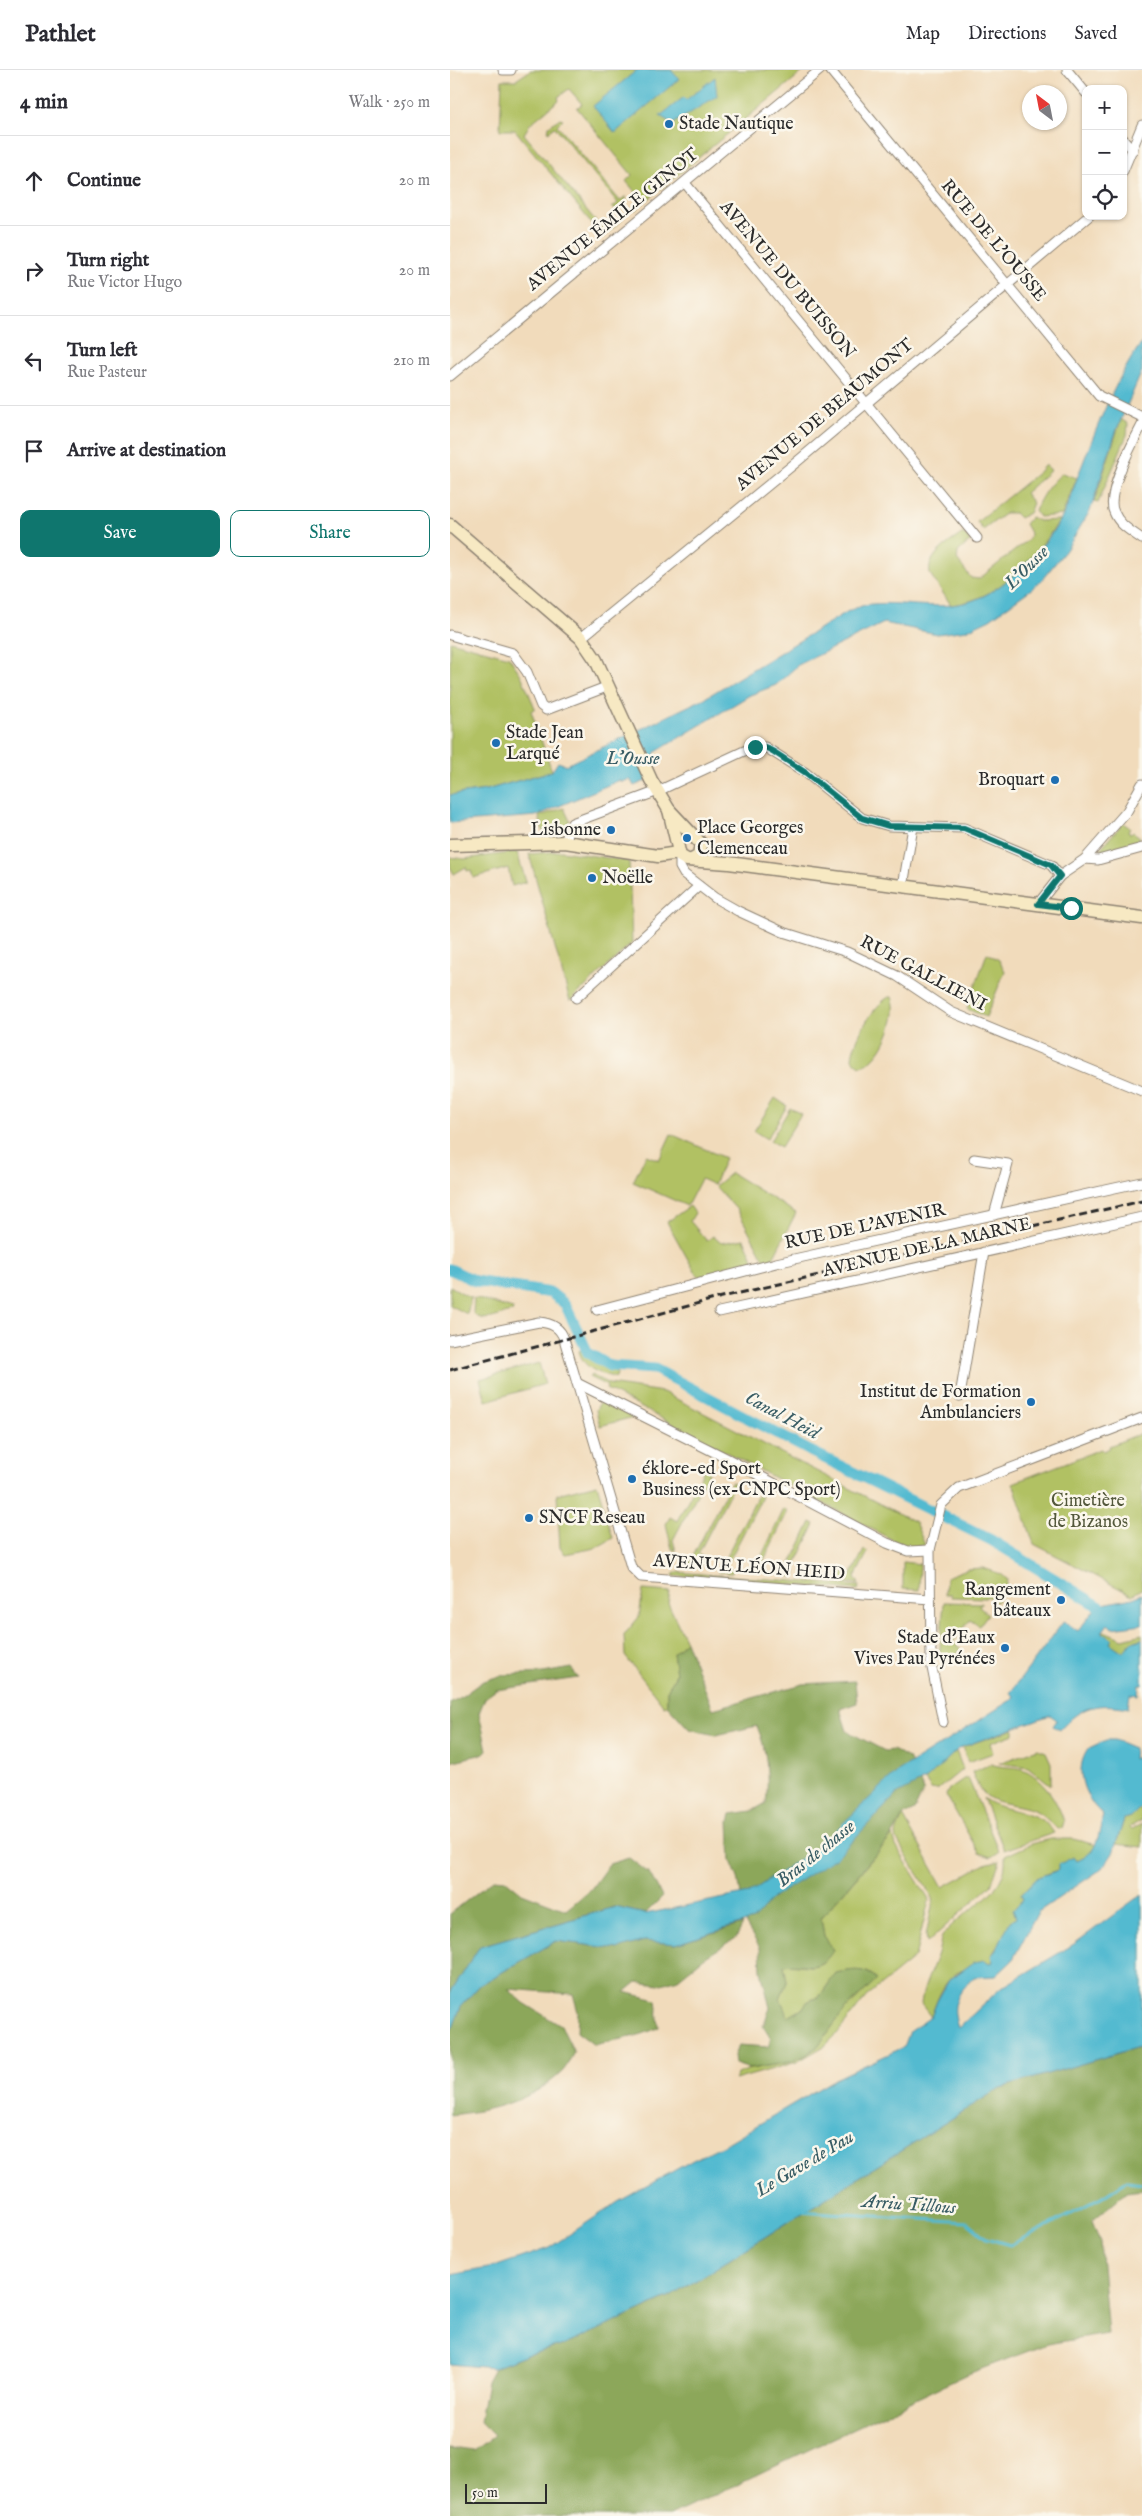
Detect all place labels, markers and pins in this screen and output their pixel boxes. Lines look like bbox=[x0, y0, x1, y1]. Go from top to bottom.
place label: Stade Nautique bbox=[679, 113, 794, 136]
marker: Stade Nautique bbox=[663, 118, 675, 130]
place label: Stade Jean Larqué bbox=[506, 722, 584, 766]
marker: Stade Jean Larqué bbox=[490, 737, 502, 749]
place label: Broquart bbox=[978, 769, 1045, 792]
marker: Broquart bbox=[1049, 774, 1061, 786]
place label: Place Georges Clemenceau bbox=[697, 817, 803, 861]
place label: Lisbonne bbox=[530, 819, 601, 842]
marker: Lisbonne bbox=[605, 824, 617, 836]
marker: Place Georges Clemenceau bbox=[681, 832, 693, 844]
place label: Noëlle bbox=[602, 867, 653, 890]
marker: Noëlle bbox=[586, 872, 598, 884]
place label: Institut de Formation Ambulanciers bbox=[860, 1381, 1021, 1425]
marker: Institut de Formation Ambulanciers bbox=[1025, 1396, 1037, 1408]
place label: éklore-ed Sport Business (ex-CNPC Sport) bbox=[642, 1458, 840, 1502]
marker: éklore-ed Sport Business (ex-CNPC Sport) bbox=[626, 1473, 638, 1485]
place label: SNCF Reseau bbox=[539, 1507, 645, 1530]
marker: SNCF Reseau bbox=[523, 1512, 535, 1524]
place label: Rangement bâteaux bbox=[964, 1579, 1051, 1623]
marker: Rangement bâteaux bbox=[1055, 1594, 1067, 1606]
place label: Stade d'Eaux Vives Pau Pyrénées bbox=[853, 1627, 995, 1671]
marker: Stade d'Eaux Vives Pau Pyrénées bbox=[999, 1642, 1011, 1654]

